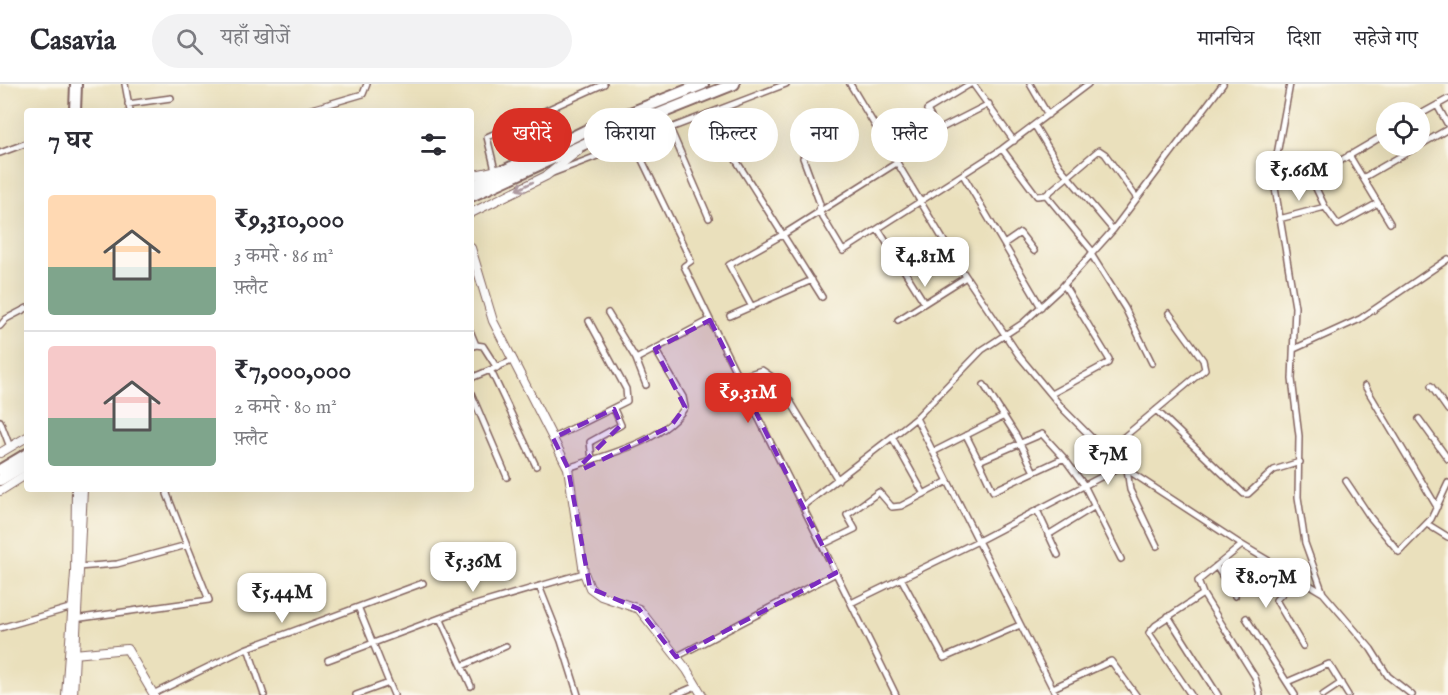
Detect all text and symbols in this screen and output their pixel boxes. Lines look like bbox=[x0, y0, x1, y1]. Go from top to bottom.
search box bbox=[152, 14, 572, 68]
text: Casavia bbox=[30, 24, 116, 59]
text: यहाँ खोजें bbox=[221, 24, 290, 52]
icon: search bbox=[173, 25, 206, 58]
text: मानचित्र bbox=[1197, 26, 1254, 53]
text: दिशा bbox=[1287, 26, 1321, 53]
text: सहेजे गए bbox=[1354, 26, 1418, 53]
map controls bbox=[1376, 102, 1430, 156]
button: locate bbox=[1376, 102, 1430, 156]
chip: खरीदें bbox=[492, 108, 572, 162]
chip: किराया bbox=[584, 108, 676, 162]
chip: फ़िल्टर bbox=[688, 108, 778, 162]
chip: नया bbox=[790, 108, 859, 162]
chip: फ़्लैट bbox=[871, 108, 948, 162]
text: 7 घर bbox=[48, 124, 92, 157]
icon: filters bbox=[417, 128, 450, 161]
pin: ₹5.66M bbox=[1250, 151, 1348, 202]
text: ₹5.66M bbox=[1270, 158, 1328, 183]
one-way arrow bbox=[517, 181, 535, 192]
text: ₹9,310,000 bbox=[234, 203, 344, 236]
icon: home bbox=[96, 219, 168, 291]
pin: ₹4.81M bbox=[876, 237, 974, 288]
text: 3 कमरे · 86 m² bbox=[234, 244, 333, 269]
text: ₹4.81M bbox=[895, 244, 955, 269]
text: फ़्लैट bbox=[234, 276, 267, 301]
text: ₹7,000,000 bbox=[234, 354, 351, 387]
icon: home bbox=[96, 370, 168, 442]
pin: ₹9.31M bbox=[699, 373, 797, 424]
text: ₹9.31M bbox=[719, 380, 777, 405]
text: 2 कमरे · 80 m² bbox=[234, 395, 337, 420]
text: फ़्लैट bbox=[234, 427, 267, 452]
pin: ₹7M bbox=[1079, 435, 1137, 486]
text: ₹7M bbox=[1088, 442, 1128, 467]
pin: ₹5.36M bbox=[424, 542, 522, 593]
text: ₹5.36M bbox=[444, 549, 502, 574]
pin: ₹8.07M bbox=[1217, 558, 1315, 609]
text: ₹8.07M bbox=[1235, 565, 1297, 590]
pin: ₹5.44M bbox=[233, 573, 331, 624]
text: ₹5.44M bbox=[251, 580, 313, 605]

